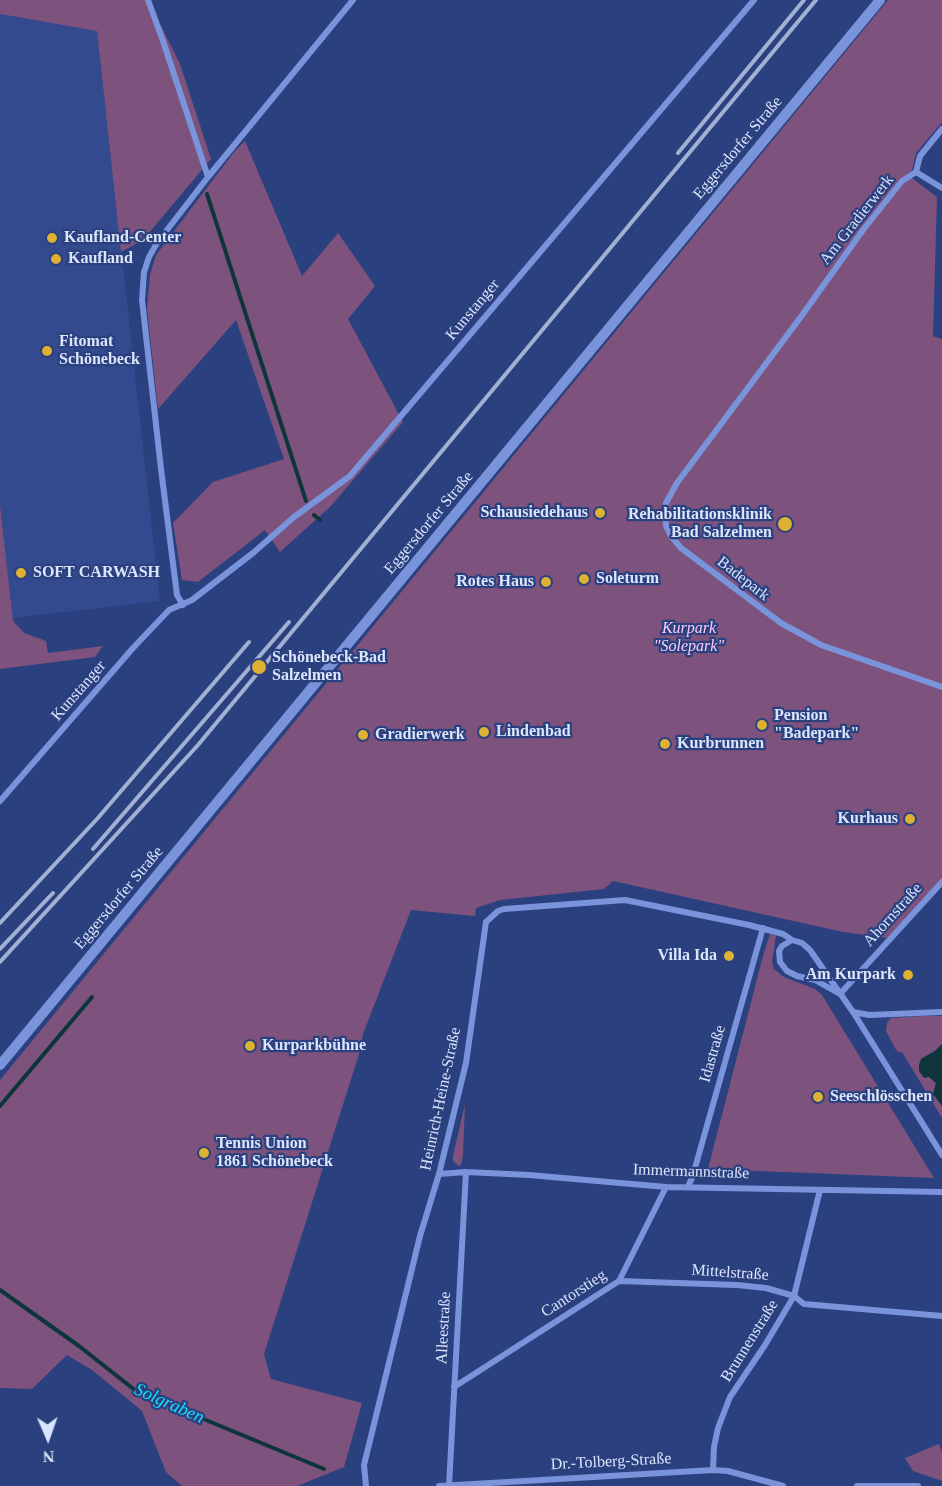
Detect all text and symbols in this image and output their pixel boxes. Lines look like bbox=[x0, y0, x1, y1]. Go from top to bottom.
street label: Eggersdorfer Straße bbox=[689, 93, 787, 203]
street label: Am Gradierwerk bbox=[816, 171, 898, 269]
place label: Kaufland-Center bbox=[64, 228, 181, 248]
marker: Kaufland-Center bbox=[45, 231, 59, 245]
place label: Kaufland bbox=[68, 249, 133, 269]
marker: Kaufland bbox=[49, 252, 63, 266]
street label: Kunstanger bbox=[442, 276, 504, 344]
place label: Fitomat Schönebeck bbox=[59, 332, 140, 370]
marker: Fitomat Schönebeck bbox=[40, 344, 54, 358]
street label: Eggersdorfer Straße bbox=[380, 468, 478, 578]
place label: Schausiedehaus bbox=[480, 503, 588, 523]
place label: Rehabilitationsklinik Bad Salzelmen bbox=[628, 505, 772, 543]
marker: Schausiedehaus bbox=[593, 506, 607, 520]
marker: Rehabilitationsklinik Bad Salzelmen bbox=[776, 515, 794, 533]
street label: Badepark bbox=[713, 553, 773, 605]
place label: SOFT CARWASH bbox=[33, 563, 160, 583]
marker: SOFT CARWASH bbox=[14, 566, 28, 580]
place label: Soleturm bbox=[596, 569, 659, 589]
place label: Rotes Haus bbox=[456, 572, 534, 592]
marker: Soleturm bbox=[577, 572, 591, 586]
marker: Rotes Haus bbox=[539, 575, 553, 589]
park label: Kurpark "Solepark" bbox=[654, 619, 724, 657]
place label: Schönebeck-Bad Salzelmen bbox=[272, 648, 386, 686]
street label: Kunstanger bbox=[48, 657, 110, 725]
marker: Schönebeck-Bad Salzelmen bbox=[250, 658, 268, 676]
place label: Pension "Badepark" bbox=[774, 706, 859, 744]
marker: Pension "Badepark" bbox=[755, 718, 769, 732]
place label: Lindenbad bbox=[496, 722, 571, 742]
place label: Gradierwerk bbox=[375, 725, 465, 745]
marker: Lindenbad bbox=[477, 725, 491, 739]
marker: Gradierwerk bbox=[356, 728, 370, 742]
place label: Kurbrunnen bbox=[677, 734, 764, 754]
marker: Kurbrunnen bbox=[658, 737, 672, 751]
place label: Kurhaus bbox=[838, 809, 898, 829]
marker: Kurhaus bbox=[903, 812, 917, 826]
street label: Eggersdorfer Straße bbox=[70, 843, 168, 953]
street label: Ahornstraße bbox=[859, 879, 927, 951]
place label: Villa Ida bbox=[658, 946, 717, 966]
marker: Villa Ida bbox=[722, 949, 736, 963]
place label: Am Kurpark bbox=[806, 965, 896, 985]
marker: Am Kurpark bbox=[901, 968, 915, 982]
street label: Idastraße bbox=[696, 1023, 730, 1085]
street label: Heinrich-Heine-Straße bbox=[416, 1026, 466, 1172]
place label: Kurparkbühne bbox=[262, 1036, 366, 1056]
marker: Kurparkbühne bbox=[243, 1039, 257, 1053]
place label: Seeschlösschen bbox=[830, 1087, 932, 1107]
marker: Seeschlösschen bbox=[811, 1090, 825, 1104]
place label: Tennis Union 1861 Schönebeck bbox=[216, 1134, 333, 1172]
marker: Tennis Union 1861 Schönebeck bbox=[197, 1146, 211, 1160]
street label: Immermannstraße bbox=[633, 1160, 749, 1184]
street label: Mittelstraße bbox=[691, 1261, 769, 1285]
street label: Cantorstieg bbox=[538, 1266, 610, 1322]
street label: Alleestraße bbox=[433, 1291, 455, 1365]
street label: Brunnenstraße bbox=[717, 1296, 783, 1386]
water label: Solgraben bbox=[131, 1379, 207, 1429]
north arrow bbox=[18, 1408, 78, 1468]
text: N bbox=[43, 1448, 55, 1465]
street label: Dr.-Tolberg-Straße bbox=[550, 1449, 672, 1475]

